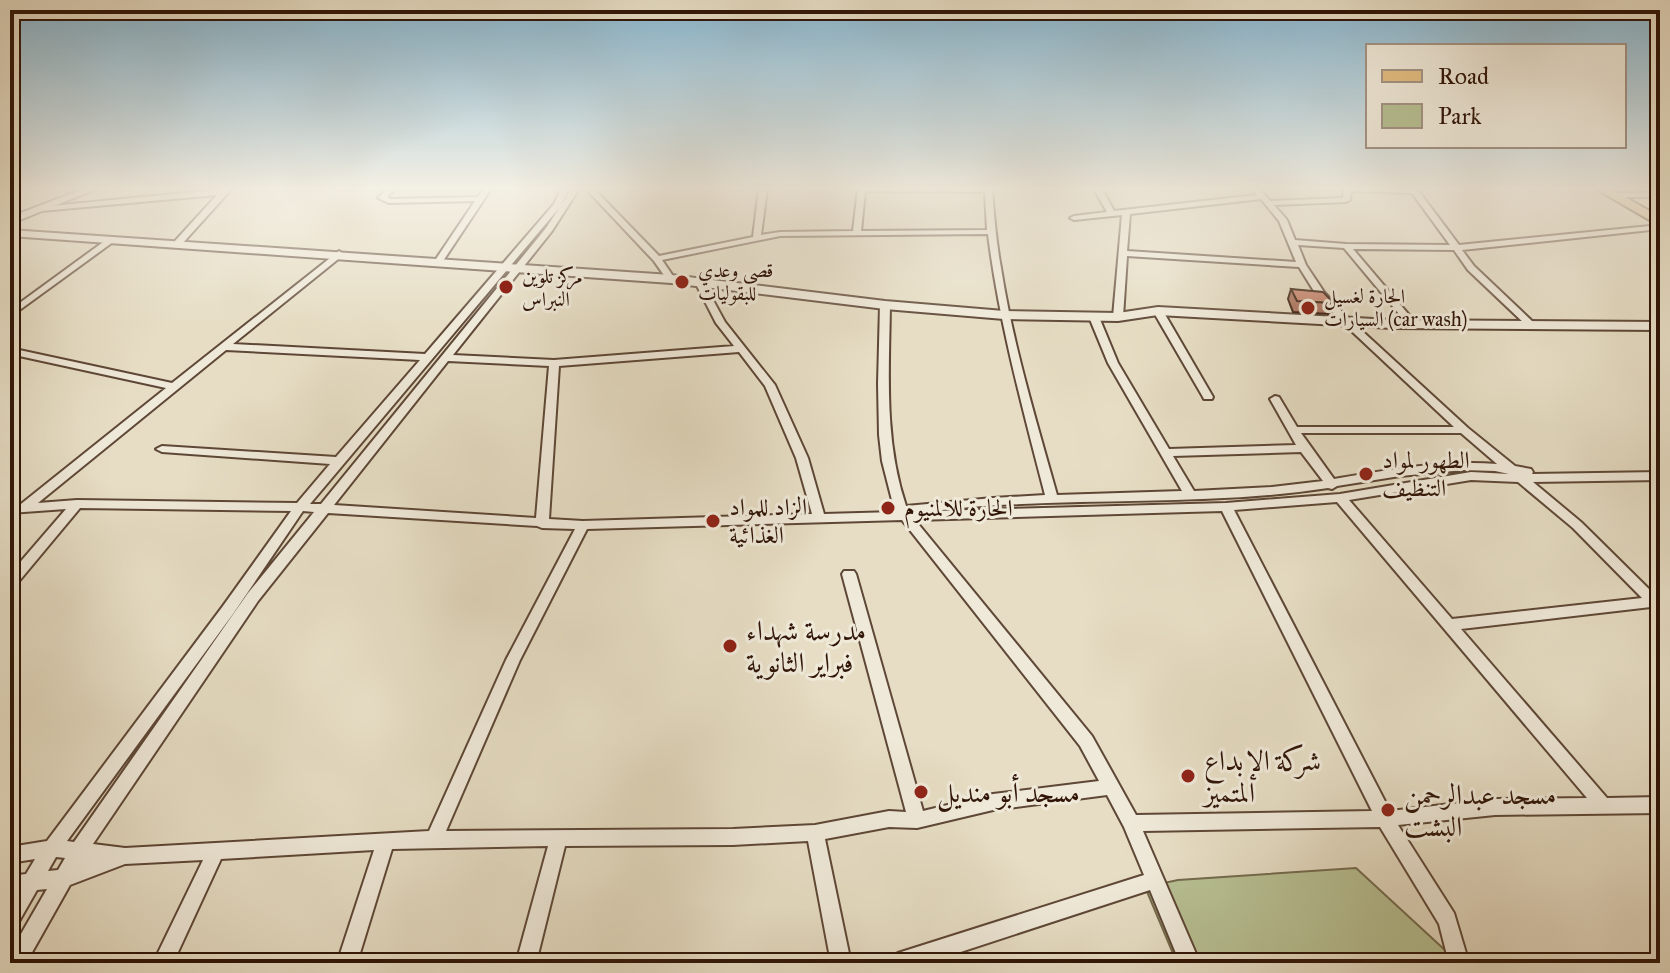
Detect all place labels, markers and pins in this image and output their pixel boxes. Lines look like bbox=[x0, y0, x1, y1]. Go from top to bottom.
place label: قصي وعدي للبقوليات bbox=[698, 258, 774, 306]
place label: مركز تلوين النبراس bbox=[522, 264, 583, 312]
marker: قصي وعدي للبقوليات bbox=[673, 273, 691, 291]
marker: مركز تلوين النبراس bbox=[497, 278, 515, 296]
place label: الحارة لغسيل السيارات (car wash) bbox=[1324, 284, 1468, 332]
marker: الحارة لغسيل السيارات (car wash) bbox=[1299, 299, 1317, 317]
place label: الطهور لمواد التنظيف bbox=[1382, 445, 1470, 503]
marker: الطهور لمواد التنظيف bbox=[1357, 465, 1375, 483]
place label: الزاد للمواد الغذائية bbox=[729, 492, 807, 550]
place label: الحارة للالمنيوم bbox=[904, 493, 1013, 529]
marker: الحارة للالمنيوم bbox=[879, 499, 897, 517]
marker: الزاد للمواد الغذائية bbox=[704, 512, 722, 530]
place label: مدرسة شهداء فبراير الثانوية bbox=[746, 613, 866, 680]
marker: مدرسة شهداء فبراير الثانوية bbox=[721, 637, 739, 655]
place label: شركة الإبداع المتميز bbox=[1201, 743, 1321, 810]
marker: شركة الإبداع المتميز bbox=[1179, 767, 1197, 785]
place label: مسجد أبو منديل bbox=[937, 773, 1080, 812]
place label: مسجد عبدالرحمن البشت bbox=[1404, 777, 1556, 844]
marker: مسجد أبو منديل bbox=[912, 783, 930, 801]
marker: مسجد عبدالرحمن البشت bbox=[1379, 801, 1397, 819]

